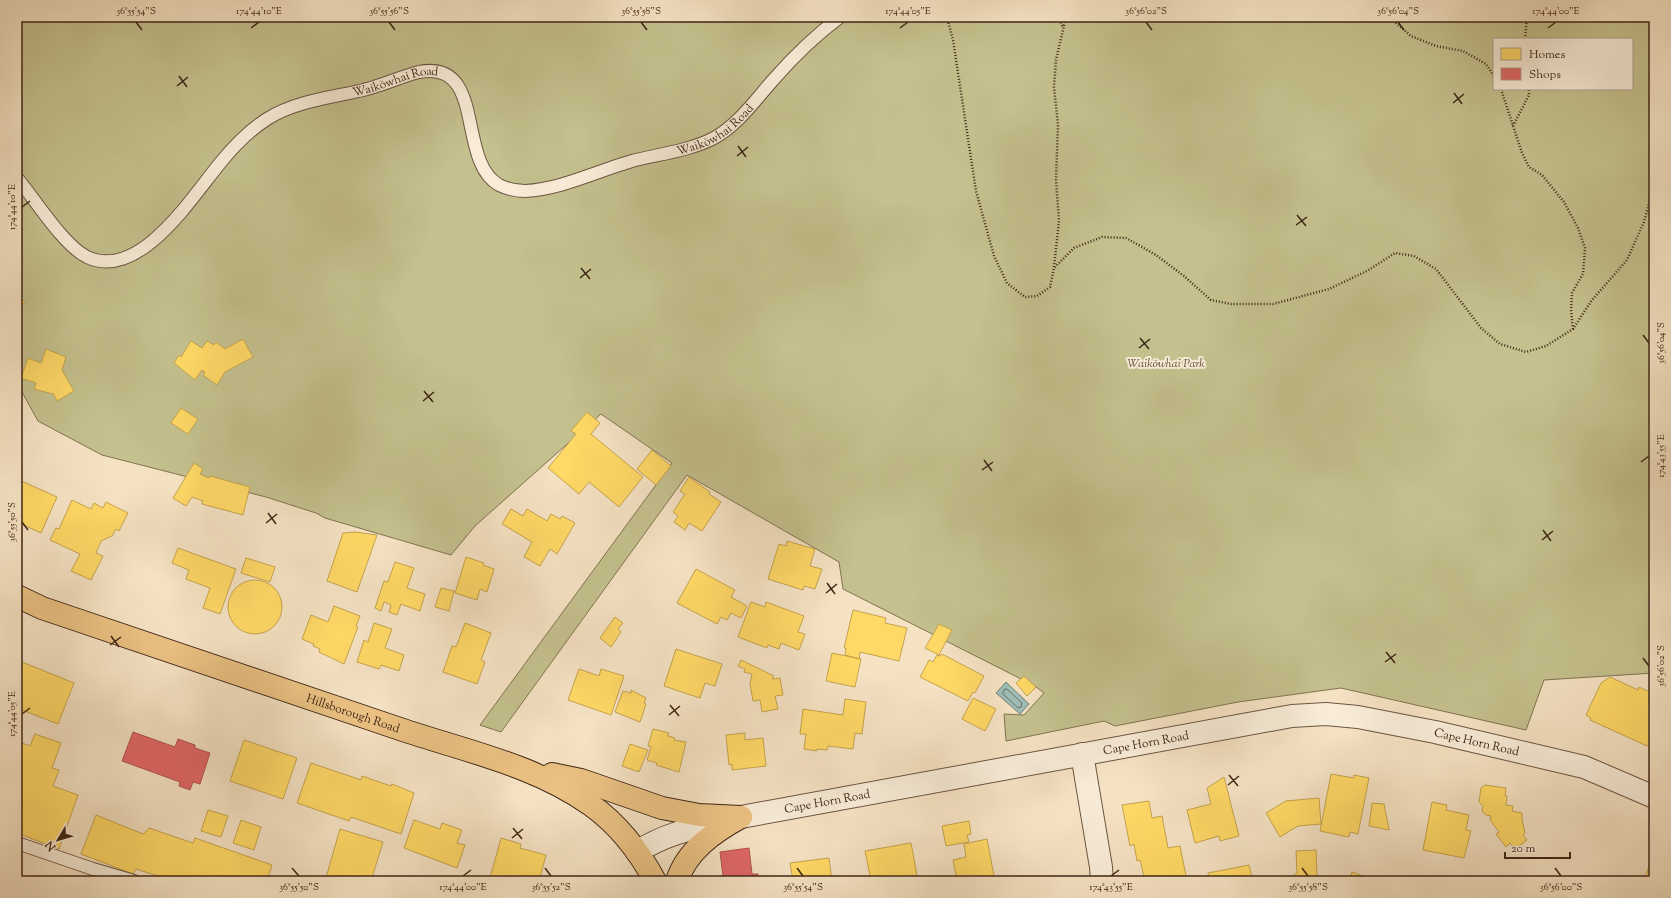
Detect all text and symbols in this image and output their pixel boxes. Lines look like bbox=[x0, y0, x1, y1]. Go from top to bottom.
text: 36°55'54"S bbox=[116, 4, 156, 19]
text: 174°44'10"E bbox=[236, 4, 282, 19]
text: 36°55'56"S bbox=[369, 4, 409, 19]
text: 36°55'58"S bbox=[621, 4, 661, 19]
text: 174°44'05"E bbox=[885, 4, 931, 19]
text: 36°56'02"S bbox=[1125, 4, 1167, 19]
text: 36°56'04"S bbox=[1377, 4, 1419, 19]
text: 174°44'00"E bbox=[1532, 4, 1580, 19]
legend bbox=[1493, 38, 1633, 90]
text: Homes bbox=[1529, 46, 1565, 64]
street label: Waikōwhai Road bbox=[351, 63, 439, 102]
text: Shops bbox=[1529, 66, 1561, 84]
street label: Waikōwhai Road bbox=[675, 100, 759, 161]
text: 174°44'10"E bbox=[5, 184, 20, 230]
text: 36°56'04"S bbox=[1654, 322, 1669, 364]
park label: Waikōwhai Park bbox=[1127, 355, 1205, 373]
text: 174°43'55"E bbox=[1654, 434, 1669, 478]
text: 36°55'50"S bbox=[5, 502, 20, 542]
text: 36°56'02"S bbox=[1654, 645, 1669, 687]
street label: Hillsborough Road bbox=[303, 690, 402, 738]
text: 174°44'05"E bbox=[5, 691, 20, 737]
street label: Cape Horn Road bbox=[1432, 724, 1521, 762]
street label: Cape Horn Road bbox=[1102, 727, 1191, 760]
street label: Cape Horn Road bbox=[783, 785, 872, 819]
north arrow bbox=[38, 820, 78, 860]
scale bar bbox=[1505, 834, 1570, 860]
text: N bbox=[42, 837, 61, 855]
text: 20 m bbox=[1511, 840, 1536, 858]
text: 36°55'50"S bbox=[279, 880, 319, 895]
text: 174°44'00"E bbox=[439, 880, 487, 895]
text: 36°55'52"S bbox=[531, 880, 571, 895]
text: 36°55'54"S bbox=[783, 880, 823, 895]
text: 174°43'55"E bbox=[1089, 880, 1133, 895]
text: 36°55'58"S bbox=[1288, 880, 1328, 895]
text: 36°56'00"S bbox=[1540, 880, 1582, 895]

